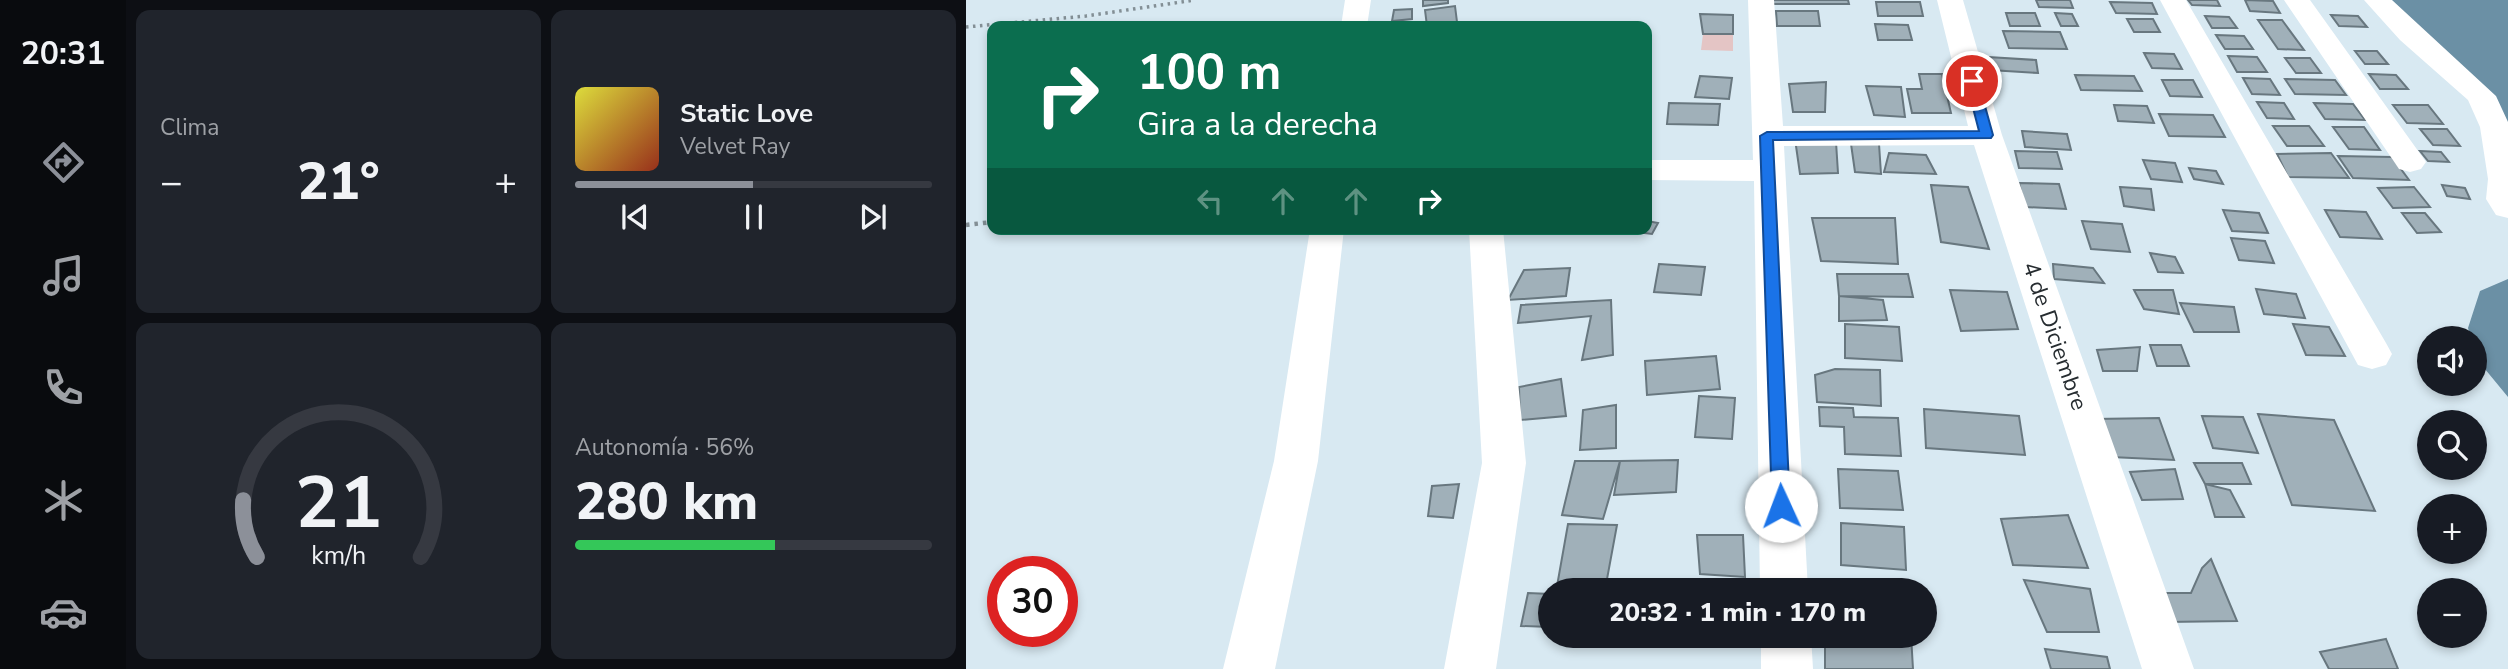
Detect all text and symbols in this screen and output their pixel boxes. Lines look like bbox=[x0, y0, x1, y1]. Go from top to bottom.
text: 20:31 bbox=[21, 32, 105, 75]
text: 100 m bbox=[1137, 39, 1281, 106]
icon: right bbox=[1022, 49, 1113, 140]
pin bbox=[1942, 51, 2002, 111]
icon: arrive bbox=[1953, 62, 1991, 100]
text: Static Love bbox=[680, 96, 813, 131]
text: Gira a la derecha bbox=[1137, 103, 1378, 146]
text: Clima bbox=[160, 112, 220, 143]
text: Velvet Ray bbox=[680, 131, 790, 162]
icon: directions bbox=[39, 138, 88, 187]
text: 21° bbox=[297, 146, 380, 217]
text: − bbox=[160, 157, 183, 208]
text: + bbox=[494, 157, 517, 208]
icon: left bbox=[1191, 182, 1229, 220]
icon: ahead bbox=[1264, 182, 1302, 220]
icon: ahead bbox=[1337, 182, 1375, 220]
icon: right bbox=[1410, 182, 1448, 220]
icon: previous bbox=[616, 198, 654, 236]
icon: pause bbox=[735, 198, 773, 236]
icon: next bbox=[854, 198, 892, 236]
icon: music bbox=[39, 251, 88, 300]
street label: 4 de Diciembre bbox=[2015, 258, 2095, 414]
map controls bbox=[2417, 326, 2487, 648]
button: sound bbox=[2417, 326, 2487, 396]
icon: phone bbox=[39, 363, 88, 412]
button: search bbox=[2417, 410, 2487, 480]
text: Autonomía · 56% bbox=[575, 432, 755, 463]
text: 21 bbox=[295, 453, 382, 553]
text: 280 km bbox=[575, 466, 758, 537]
position arrow bbox=[1744, 469, 1818, 543]
icon: climate bbox=[39, 476, 88, 525]
button: + bbox=[2417, 494, 2487, 564]
text: km/h bbox=[311, 539, 366, 573]
speed limit sign: 30 bbox=[987, 556, 1078, 647]
button: − bbox=[2417, 578, 2487, 648]
icon: car bbox=[39, 588, 88, 637]
text: 20:32 · 1 min · 170 m bbox=[1609, 595, 1866, 630]

